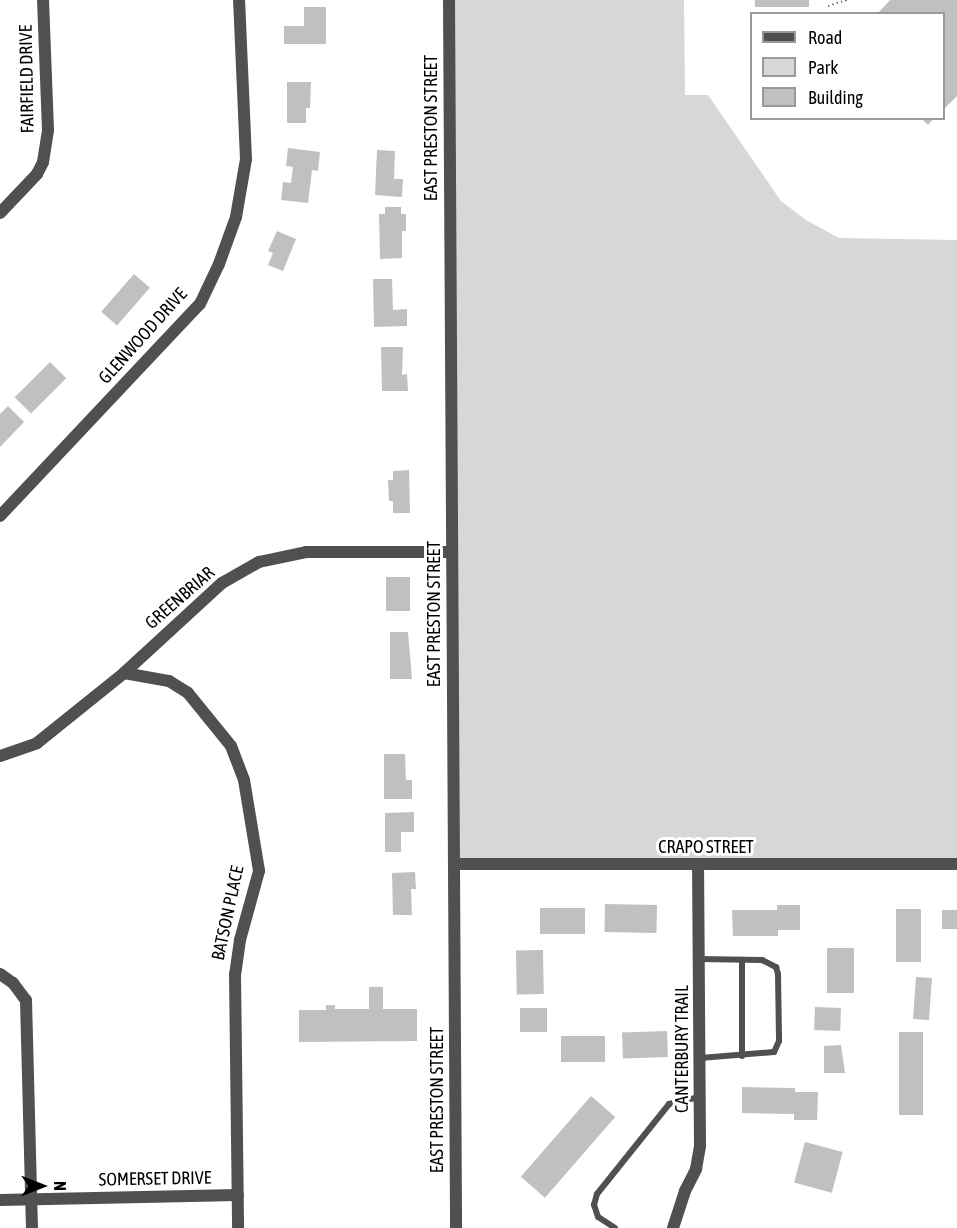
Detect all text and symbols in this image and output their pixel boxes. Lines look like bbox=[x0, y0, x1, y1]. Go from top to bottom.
legend bbox=[750, 12, 945, 120]
street label: FAIRFIELD DRIVE bbox=[15, 25, 39, 133]
text: Road bbox=[808, 27, 842, 48]
street label: EAST PRESTON STREET bbox=[420, 55, 442, 201]
text: Park bbox=[808, 57, 838, 78]
text: Building bbox=[808, 87, 863, 108]
street label: GLENWOOD DRIVE bbox=[94, 284, 192, 388]
street label: EAST PRESTON STREET bbox=[423, 541, 445, 687]
street label: GREENBRIAR bbox=[141, 562, 219, 634]
street label: CRAPO STREET bbox=[658, 836, 754, 858]
street label: BATSON PLACE bbox=[207, 864, 249, 962]
street label: CANTERBURY TRAIL bbox=[671, 985, 693, 1113]
street label: EAST PRESTON STREET bbox=[426, 1027, 448, 1173]
north arrow bbox=[12, 1156, 72, 1216]
street label: SOMERSET DRIVE bbox=[99, 1167, 211, 1191]
text: N bbox=[51, 1181, 69, 1191]

